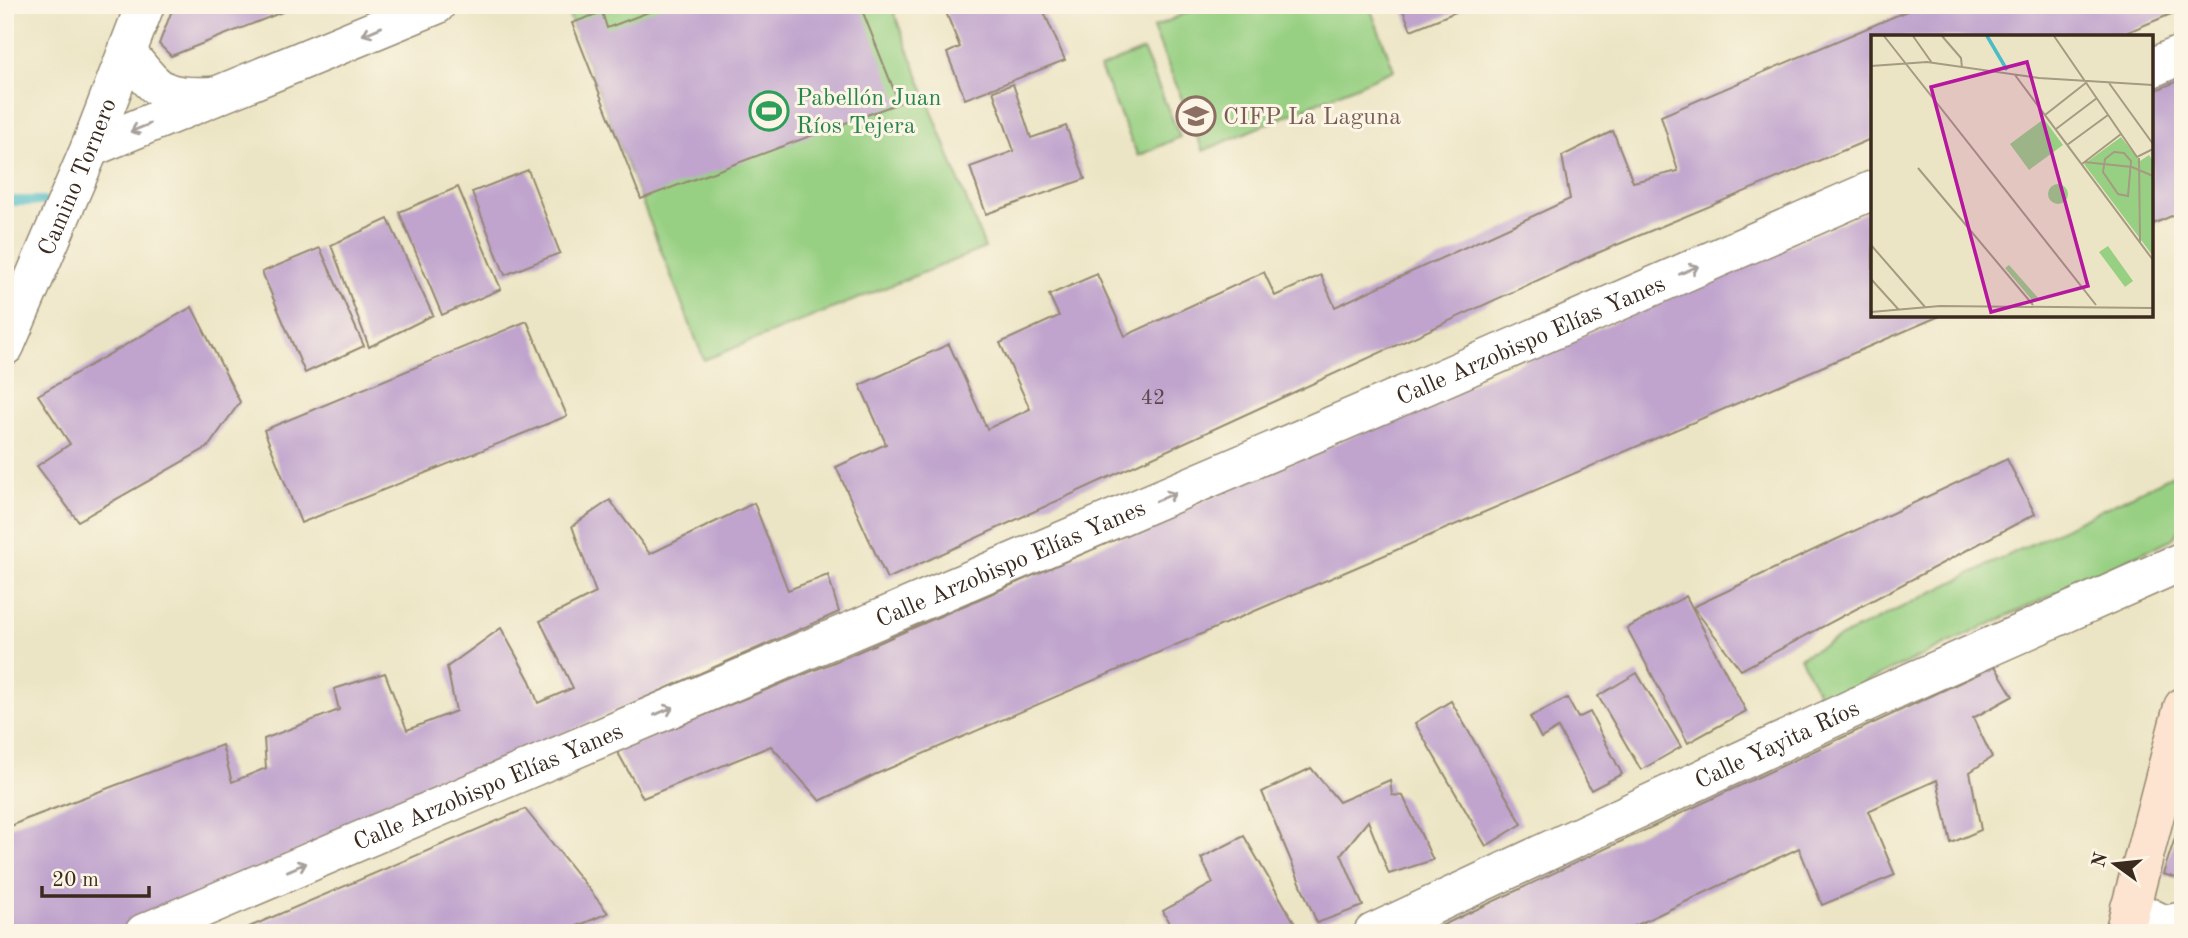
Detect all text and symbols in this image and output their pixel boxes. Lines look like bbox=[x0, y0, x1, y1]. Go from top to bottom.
one-way arrow bbox=[362, 26, 384, 39]
inset map bbox=[1871, 35, 2153, 317]
place label: Pabellón Juan Ríos Tejera bbox=[796, 87, 942, 139]
sports icon: Pabellón Juan Ríos Tejera bbox=[748, 90, 790, 132]
street label: Camino Tornero bbox=[35, 95, 122, 260]
school or university icon: CIFP La Laguna bbox=[1175, 95, 1217, 137]
place label: CIFP La Laguna bbox=[1223, 106, 1401, 130]
one-way arrow bbox=[129, 122, 151, 135]
one-way arrow bbox=[1678, 263, 1700, 276]
street label: Calle Arzobispo Elías Yanes bbox=[1393, 273, 1669, 411]
house number: 42 bbox=[1141, 388, 1165, 409]
one-way arrow bbox=[1155, 489, 1176, 502]
street label: Calle Arzobispo Elías Yanes bbox=[873, 497, 1149, 633]
street label: Calle Yayita Ríos bbox=[1692, 697, 1864, 794]
one-way arrow bbox=[652, 704, 674, 717]
street label: Calle Arzobispo Elías Yanes bbox=[350, 720, 627, 856]
north arrow bbox=[2080, 830, 2150, 900]
text: N bbox=[2090, 850, 2112, 870]
scale bar bbox=[42, 854, 149, 898]
one-way arrow bbox=[285, 860, 307, 873]
text: 20 m bbox=[52, 870, 99, 891]

